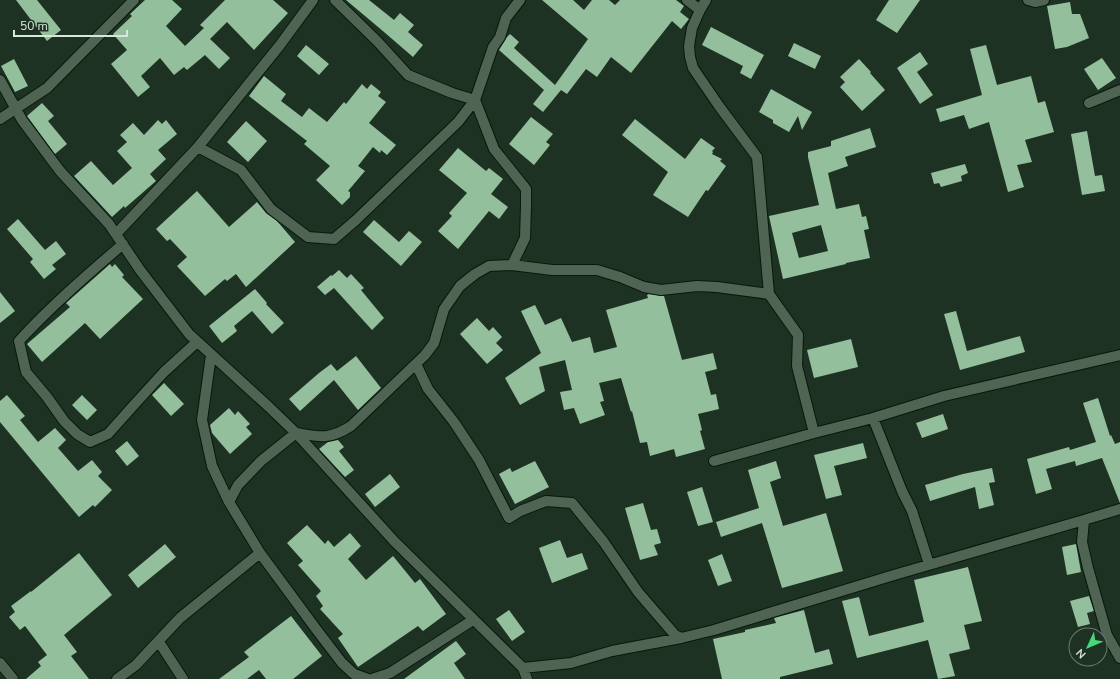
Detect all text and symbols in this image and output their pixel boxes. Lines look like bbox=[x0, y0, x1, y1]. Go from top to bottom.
scale bar bbox=[14, 12, 127, 38]
text: 50 m bbox=[20, 18, 48, 34]
north arrow bbox=[1068, 627, 1108, 667]
text: N bbox=[1073, 645, 1089, 662]

